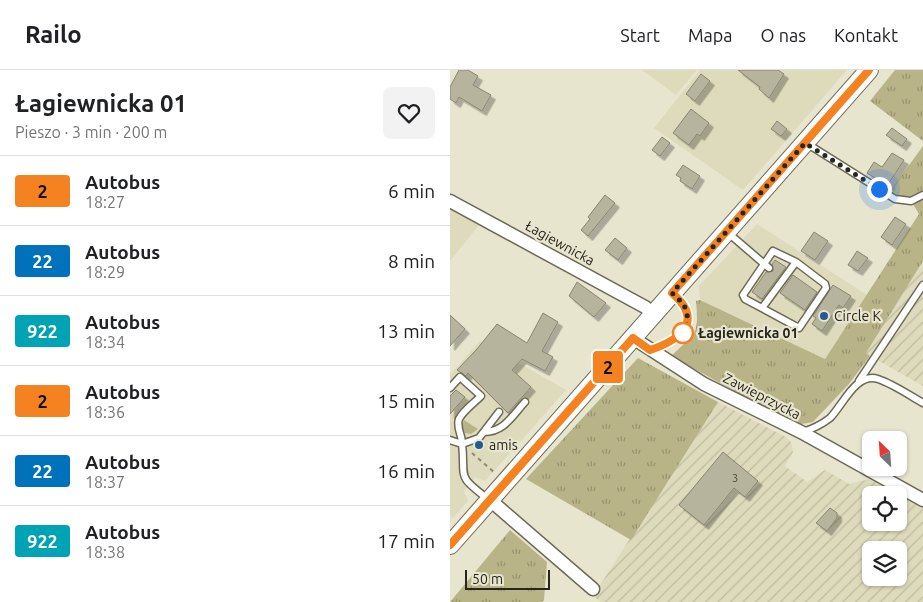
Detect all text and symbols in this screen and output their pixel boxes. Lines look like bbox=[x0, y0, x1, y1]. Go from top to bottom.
text: Railo bbox=[25, 21, 82, 48]
text: Start bbox=[620, 25, 660, 45]
text: Mapa bbox=[688, 25, 733, 45]
text: O nas bbox=[761, 25, 806, 45]
text: Kontakt bbox=[834, 25, 898, 45]
button: heart bbox=[383, 87, 435, 139]
text: Łagiewnicka 01 bbox=[15, 90, 187, 117]
text: Pieszo · 3 min · 200 m bbox=[15, 123, 167, 141]
text: Autobus bbox=[85, 171, 160, 193]
your location bbox=[867, 177, 892, 202]
text: 6 min bbox=[388, 180, 435, 202]
text: 2 bbox=[37, 181, 48, 201]
text: 18:27 bbox=[85, 193, 125, 211]
street label: Łagiewnicka bbox=[523, 217, 597, 269]
text: Autobus bbox=[85, 241, 160, 263]
text: 8 min bbox=[388, 250, 435, 272]
text: 22 bbox=[32, 251, 53, 271]
text: 18:29 bbox=[85, 263, 125, 281]
place label: Circle K bbox=[834, 308, 881, 324]
marker: Circle K bbox=[818, 310, 830, 322]
text: Autobus bbox=[85, 311, 160, 333]
text: 13 min bbox=[377, 320, 435, 342]
text: 922 bbox=[27, 321, 58, 341]
marker: Łagiewnicka 01 bbox=[672, 322, 694, 344]
place label: Łagiewnicka 01 bbox=[698, 325, 798, 341]
text: 18:34 bbox=[85, 333, 125, 351]
line badge: 2 bbox=[592, 351, 624, 383]
text: 2 bbox=[603, 357, 613, 377]
street label: Zawieprzycka bbox=[721, 370, 803, 422]
text: Autobus bbox=[85, 381, 160, 403]
text: 15 min bbox=[377, 390, 435, 412]
text: 2 bbox=[37, 391, 48, 411]
text: 18:36 bbox=[85, 403, 125, 421]
north arrow bbox=[862, 431, 908, 476]
map controls bbox=[862, 431, 907, 586]
place label: amis bbox=[489, 437, 518, 453]
marker: amis bbox=[473, 439, 485, 451]
text: Autobus bbox=[85, 451, 160, 473]
text: 16 min bbox=[377, 460, 435, 482]
text: 22 bbox=[32, 461, 53, 481]
house number: 3 bbox=[732, 472, 738, 484]
text: 18:37 bbox=[85, 473, 125, 491]
button: locate bbox=[862, 486, 907, 531]
text: Autobus bbox=[85, 521, 160, 543]
text: 17 min bbox=[377, 530, 435, 552]
text: 922 bbox=[27, 531, 58, 551]
button: layers bbox=[862, 541, 907, 586]
text: 18:38 bbox=[85, 543, 125, 561]
scale bar bbox=[465, 567, 550, 590]
text: 50 m bbox=[472, 571, 503, 587]

